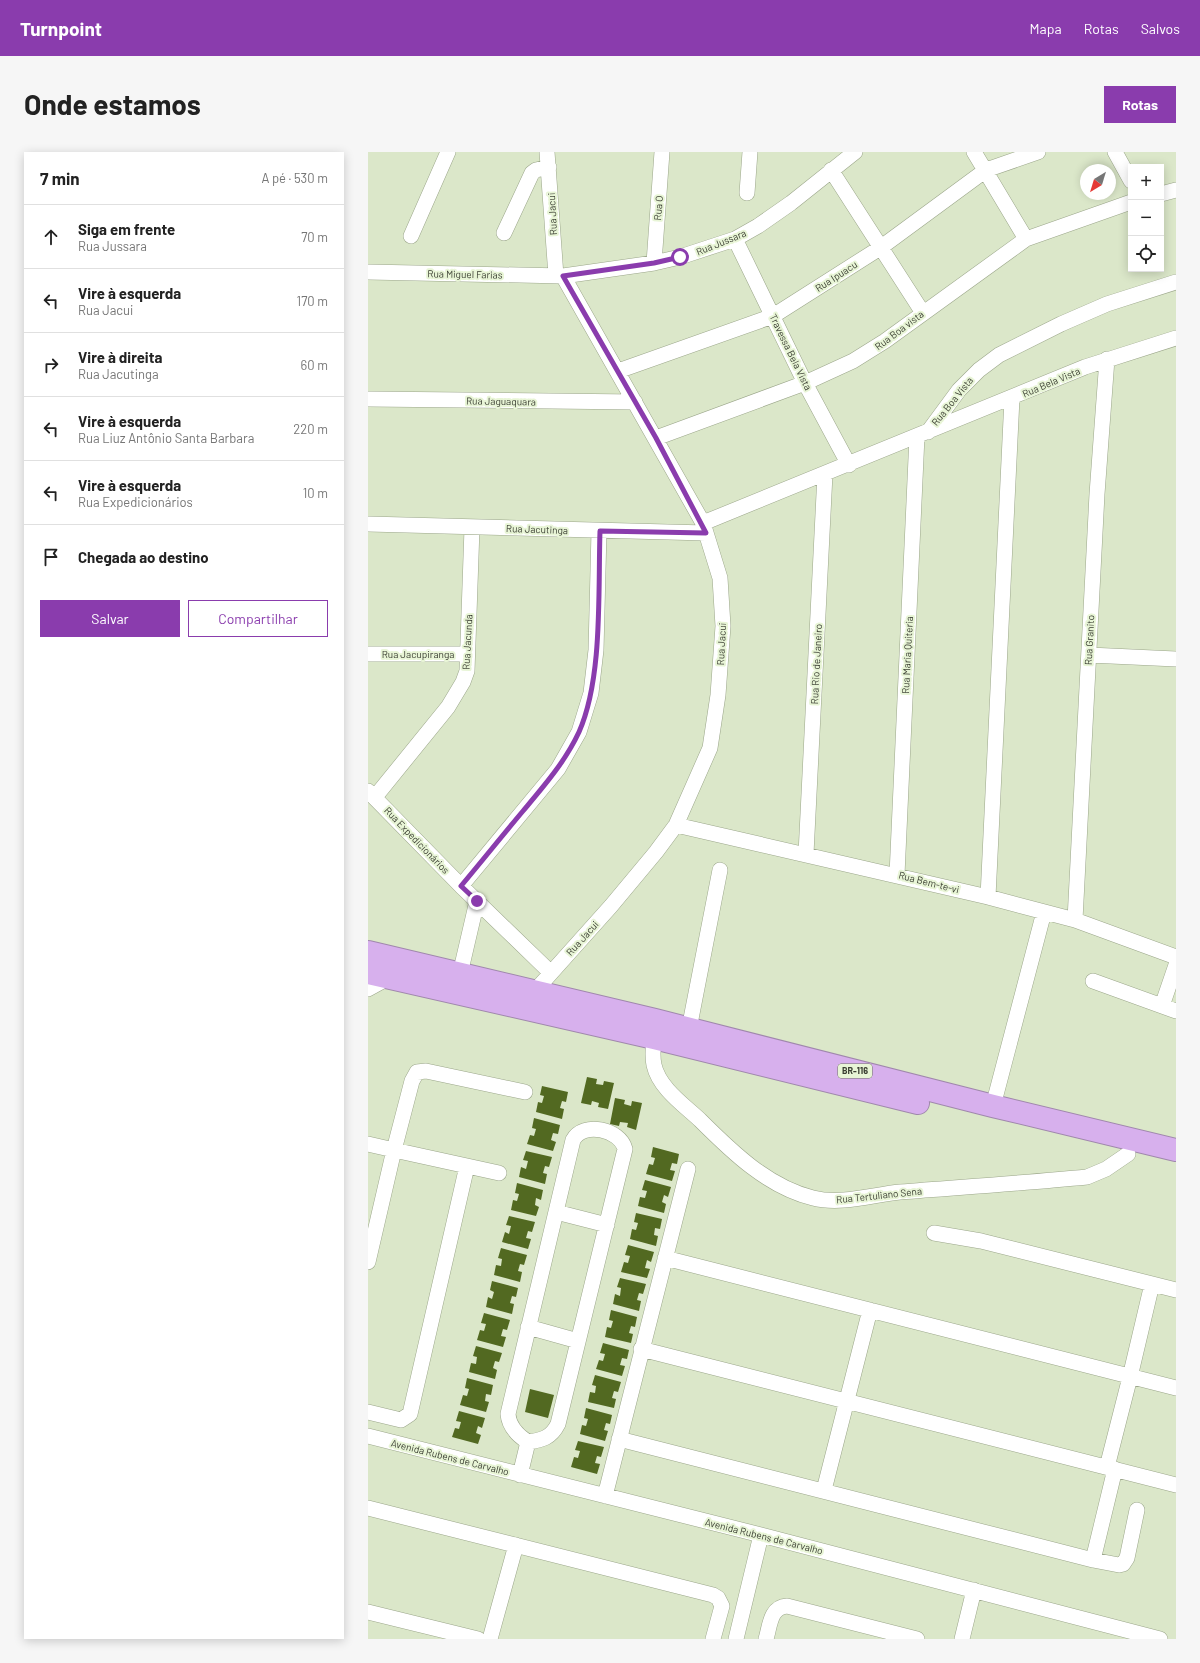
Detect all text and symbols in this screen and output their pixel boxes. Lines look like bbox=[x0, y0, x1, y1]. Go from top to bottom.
text: Turnpoint bbox=[20, 17, 102, 40]
text: Mapa bbox=[1030, 20, 1062, 37]
text: Rotas bbox=[1084, 20, 1119, 37]
text: Salvos bbox=[1141, 20, 1180, 37]
button: Rotas bbox=[1104, 86, 1176, 123]
text: Onde estamos bbox=[24, 87, 201, 121]
north arrow bbox=[1080, 164, 1116, 200]
map controls bbox=[1128, 164, 1164, 272]
button: + bbox=[1128, 164, 1164, 200]
text: 7 min bbox=[40, 168, 80, 188]
text: A pé · 530 m bbox=[261, 170, 328, 186]
street label: Rua Jacui bbox=[545, 192, 559, 236]
street label: Rua O bbox=[651, 195, 665, 221]
button: − bbox=[1128, 200, 1164, 236]
text: Siga em frente bbox=[78, 220, 175, 238]
icon: ahead bbox=[40, 226, 62, 248]
street label: Rua Jussara bbox=[694, 227, 748, 257]
text: 70 m bbox=[301, 229, 328, 245]
button: locate bbox=[1128, 236, 1164, 272]
text: Rua Jussara bbox=[78, 238, 147, 254]
route start bbox=[671, 248, 689, 266]
street label: Rua Ipuacu bbox=[813, 258, 859, 294]
street label: Rua Miguel Farias bbox=[427, 267, 503, 281]
text: Vire à esquerda bbox=[78, 284, 181, 302]
icon: left bbox=[40, 290, 62, 312]
text: 170 m bbox=[297, 293, 328, 309]
text: Rua Jacui bbox=[78, 302, 133, 318]
street label: Rua Boa vista bbox=[872, 308, 926, 352]
street label: Travessa Bela Vista bbox=[767, 312, 815, 392]
text: Vire à direita bbox=[78, 348, 162, 366]
icon: right bbox=[40, 354, 62, 376]
text: 60 m bbox=[301, 357, 328, 373]
street label: Rua Bela Vista bbox=[1020, 364, 1082, 400]
text: Rua Jacutinga bbox=[78, 366, 159, 382]
street label: Rua Boa Vista bbox=[929, 374, 975, 428]
street label: Rua Jaguaquara bbox=[466, 394, 536, 408]
text: Vire à esquerda bbox=[78, 412, 181, 430]
icon: left bbox=[40, 418, 62, 440]
text: 220 m bbox=[293, 421, 328, 437]
text: Rua Liuz Antônio Santa Barbara bbox=[78, 430, 254, 446]
text: Vire à esquerda bbox=[78, 476, 181, 494]
icon: left bbox=[40, 482, 62, 504]
text: 10 m bbox=[303, 485, 328, 501]
text: Rua Expedicionários bbox=[78, 494, 193, 510]
street label: Rua Jacutinga bbox=[506, 522, 568, 536]
icon: arrive bbox=[40, 546, 62, 568]
text: Chegada ao destino bbox=[78, 548, 209, 566]
button: Salvar bbox=[40, 600, 180, 637]
button: Compartilhar bbox=[188, 600, 328, 637]
street label: Rua Jacunda bbox=[460, 614, 474, 670]
street label: Rua Granito bbox=[1082, 615, 1096, 665]
street label: Rua Maria Quiteria bbox=[899, 616, 915, 694]
street label: Rua Jacui bbox=[714, 622, 728, 666]
street label: Rua Rio de Janeiro bbox=[808, 623, 824, 705]
street label: Rua Jacupiranga bbox=[382, 648, 454, 660]
street label: Rua Expedicionários bbox=[382, 804, 452, 876]
street label: Rua Bem-te-vi bbox=[897, 869, 961, 895]
route end bbox=[468, 892, 486, 910]
street label: Rua Jacui bbox=[563, 918, 601, 958]
road number: BR-116 bbox=[838, 1064, 872, 1078]
street label: Rua Tertuliano Sena bbox=[836, 1185, 922, 1205]
street label: Avenida Rubens de Carvalho bbox=[390, 1437, 510, 1477]
street label: Avenida Rubens de Carvalho bbox=[704, 1516, 824, 1556]

